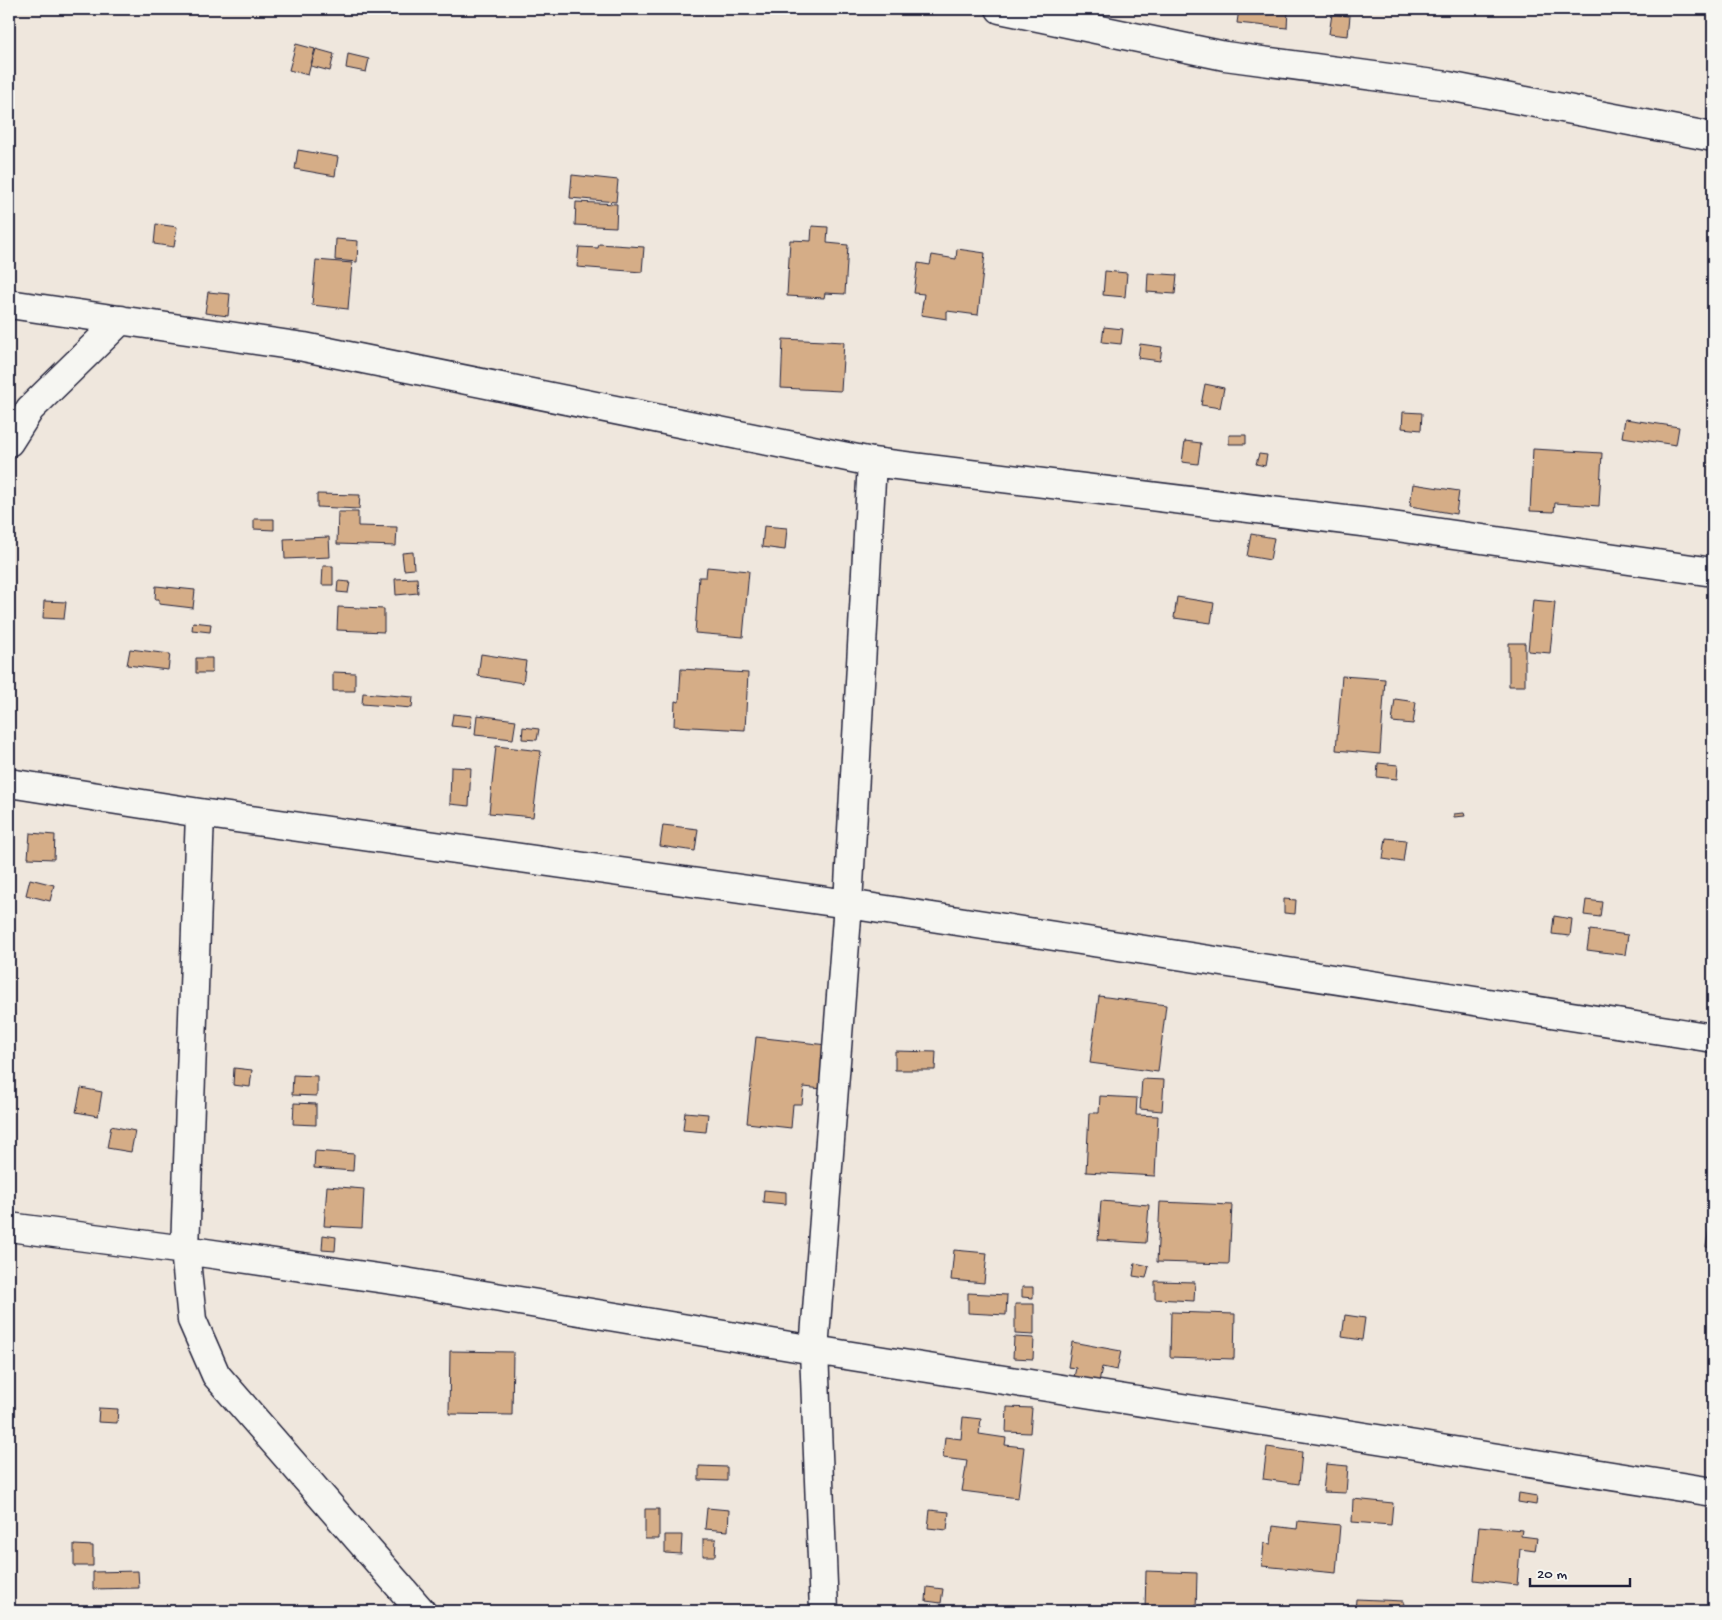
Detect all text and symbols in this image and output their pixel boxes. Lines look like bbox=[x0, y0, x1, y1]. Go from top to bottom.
scale bar bbox=[1530, 1555, 1630, 1587]
text: 20 m bbox=[1537, 1566, 1567, 1584]

